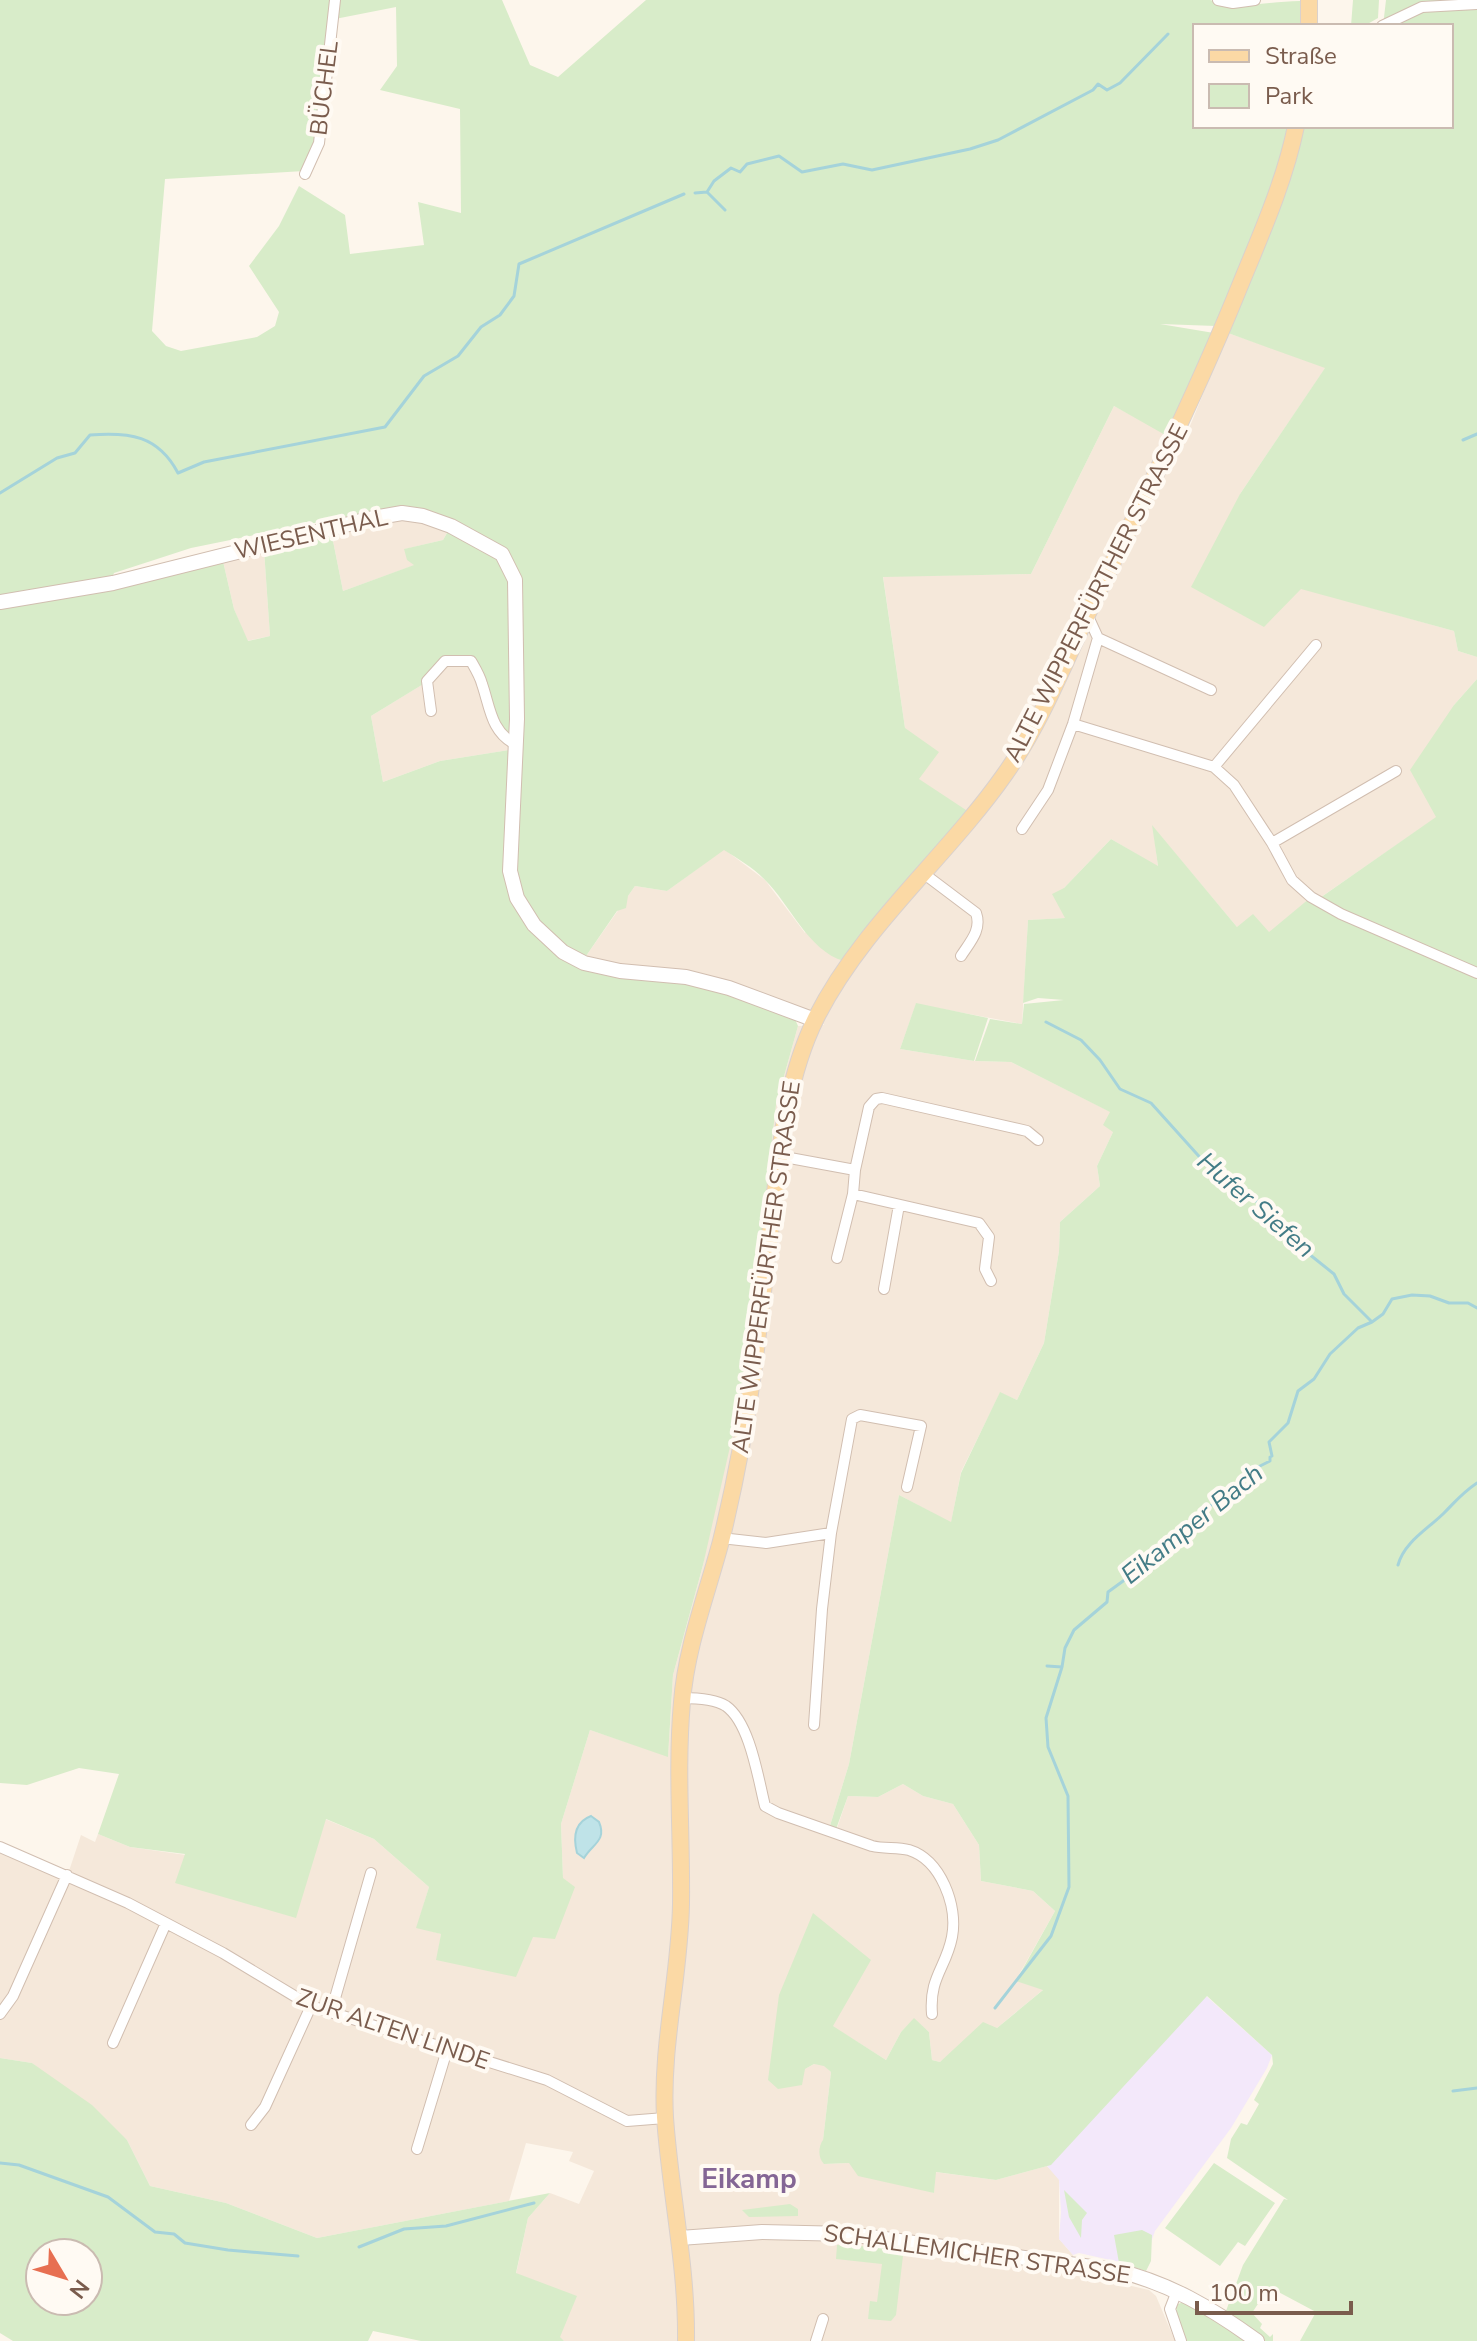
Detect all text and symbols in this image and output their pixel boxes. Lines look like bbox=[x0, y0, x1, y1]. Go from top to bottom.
legend bbox=[1193, 24, 1453, 128]
street label: BÜCHEL bbox=[302, 39, 346, 137]
text: Straße bbox=[1265, 40, 1337, 72]
text: Park bbox=[1265, 80, 1314, 112]
street label: ALTE WIPPERFÜRTHER STRASSE bbox=[996, 418, 1196, 768]
street label: WIESENTHAL bbox=[231, 501, 391, 567]
street label: ALTE WIPPERFÜRTHER STRASSE bbox=[724, 1079, 808, 1455]
water label: Hufer Siefen bbox=[1190, 1144, 1322, 1266]
water label: Eikamper Bach bbox=[1114, 1456, 1270, 1592]
street label: ZUR ALTEN LINDE bbox=[292, 1981, 494, 2077]
district label: Eikamp bbox=[701, 2160, 797, 2198]
street label: SCHALLEMICHER STRASSE bbox=[822, 2217, 1132, 2291]
north arrow bbox=[24, 2237, 104, 2317]
scale bar bbox=[1197, 2265, 1351, 2315]
text: N bbox=[62, 2273, 96, 2304]
text: 100 m bbox=[1209, 2277, 1279, 2309]

